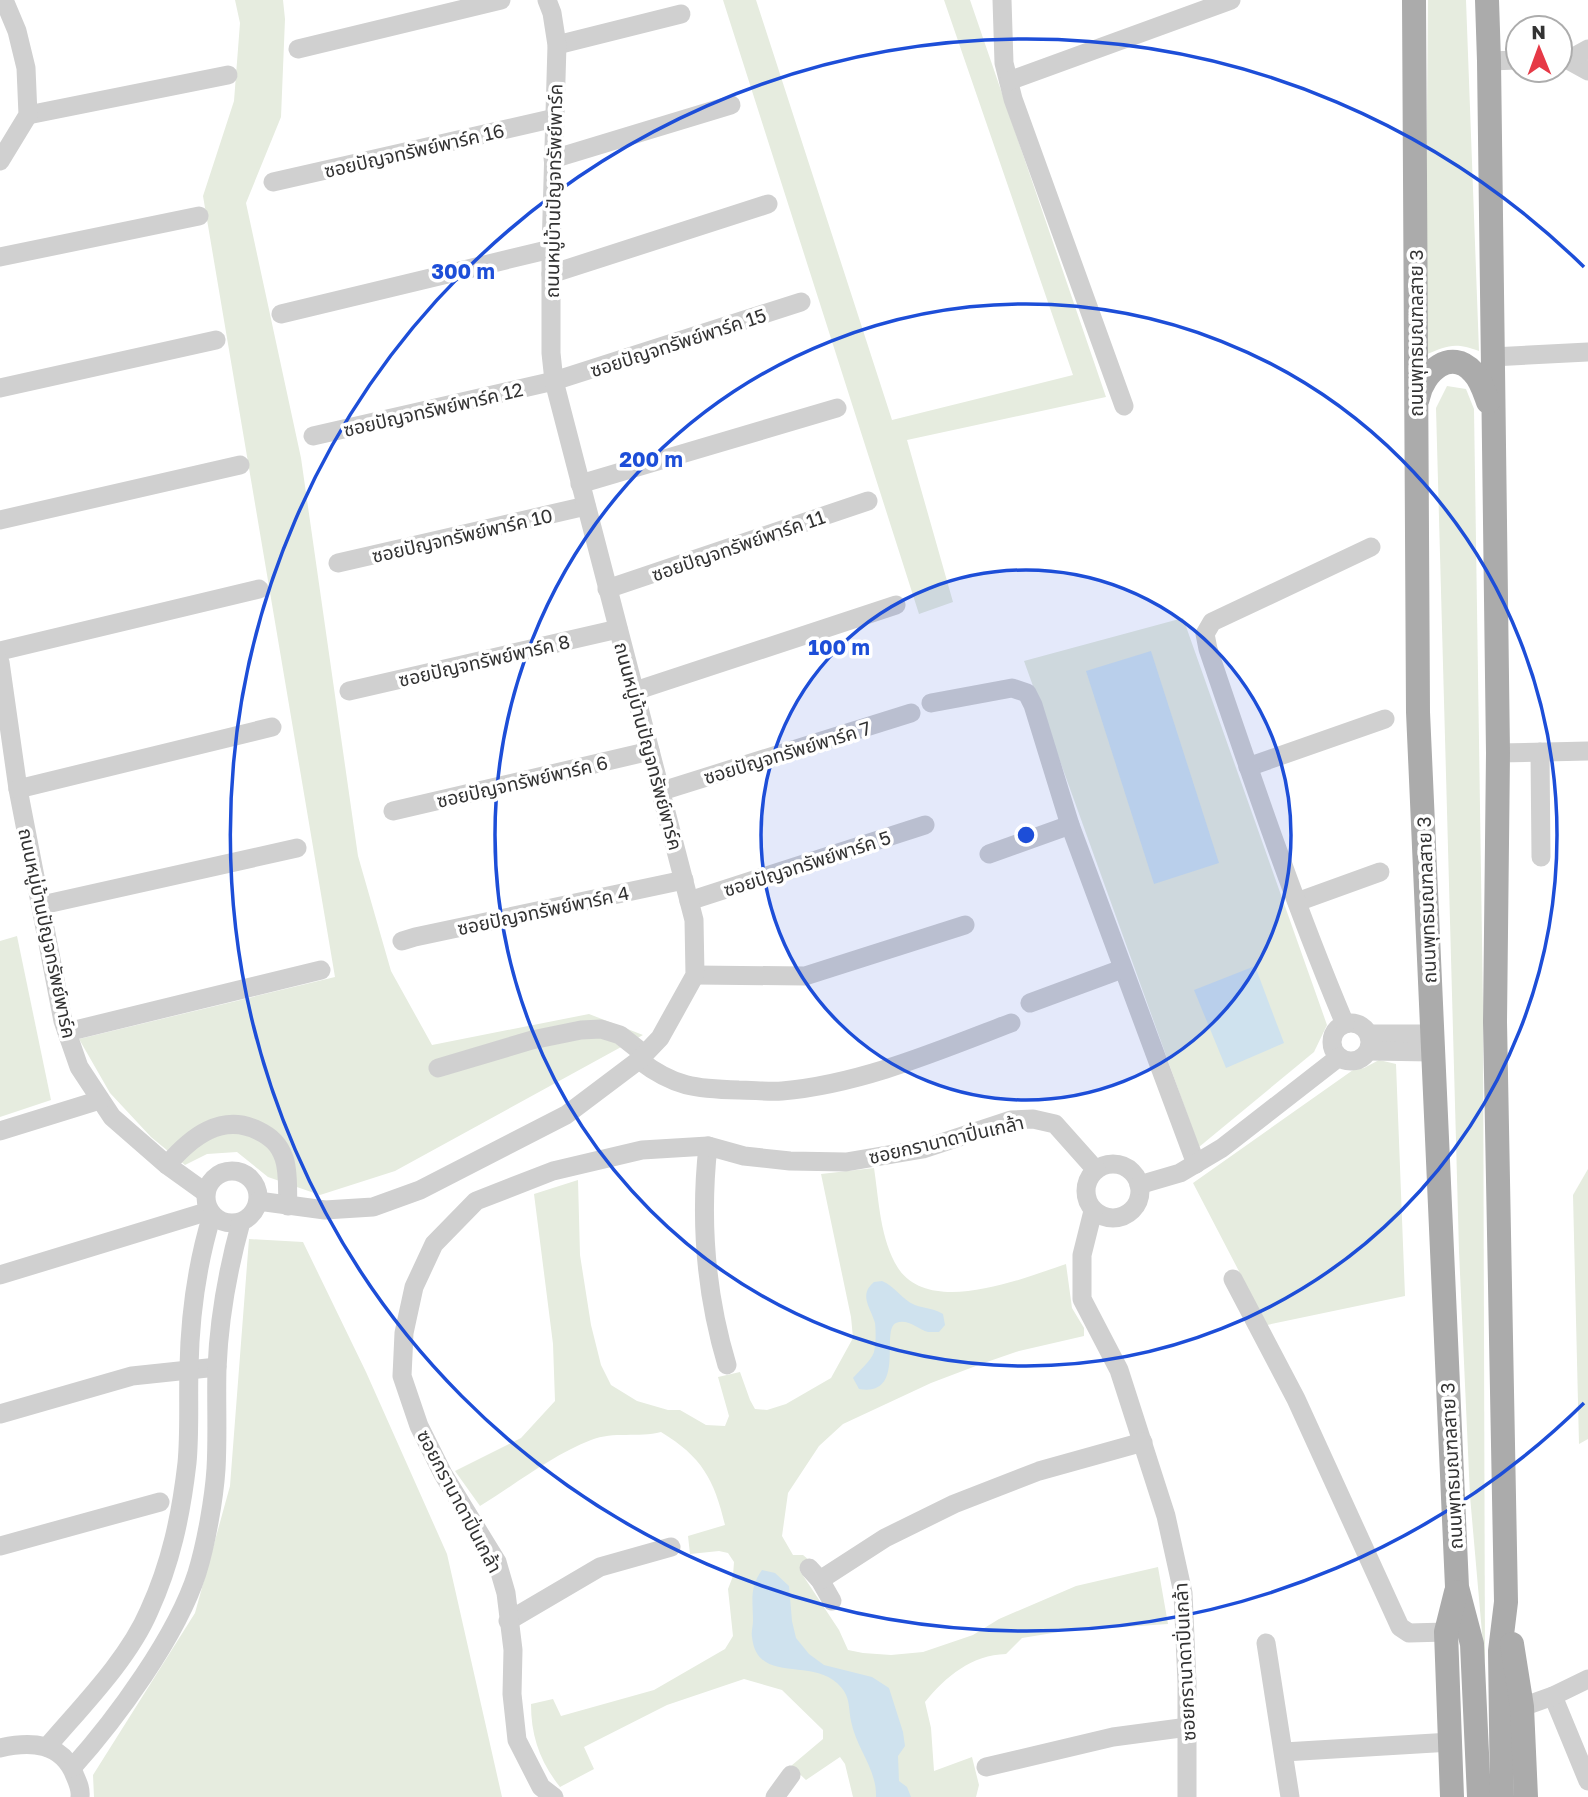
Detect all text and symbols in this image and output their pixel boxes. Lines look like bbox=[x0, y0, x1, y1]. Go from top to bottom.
north arrow bbox=[1504, 14, 1574, 84]
text: N bbox=[1531, 20, 1546, 43]
street label: ถนนหมู่บ้านปัญจทรัพย์พาร์ค bbox=[540, 84, 568, 298]
street label: ซอยปัญจทรัพย์พาร์ค 16 bbox=[322, 118, 506, 182]
street label: ถนนพุทธมณฑลสาย 3 bbox=[1404, 249, 1428, 417]
text: 300 m bbox=[431, 258, 495, 284]
street label: ซอยปัญจทรัพย์พาร์ค 15 bbox=[587, 303, 769, 381]
street label: ซอยปัญจทรัพย์พาร์ค 12 bbox=[341, 377, 525, 441]
text: 200 m bbox=[619, 446, 683, 472]
street label: ซอยปัญจทรัพย์พาร์ค 10 bbox=[369, 503, 555, 567]
street label: ซอยปัญจทรัพย์พาร์ค 11 bbox=[648, 504, 828, 586]
street label: ซอยปัญจทรัพย์พาร์ค 8 bbox=[396, 629, 572, 691]
text: 100 m bbox=[808, 634, 870, 660]
street label: ถนนหมู่บ้านปัญจทรัพย์พาร์ค bbox=[608, 639, 688, 853]
street label: ซอยปัญจทรัพย์พาร์ค 7 bbox=[701, 716, 873, 788]
street label: ซอยปัญจทรัพย์พาร์ค 6 bbox=[434, 750, 610, 812]
street label: ถนนพุทธมณฑลสาย 3 bbox=[1412, 816, 1441, 984]
centre of rings bbox=[1014, 823, 1038, 847]
street label: ซอยปัญจทรัพย์พาร์ค 5 bbox=[720, 825, 894, 901]
street label: ถนนหมู่บ้านปัญจทรัพย์พาร์ค bbox=[12, 826, 82, 1041]
street label: ซอยปัญจทรัพย์พาร์ค 4 bbox=[455, 881, 631, 939]
street label: ซอยกรานาดาปิ่นเกล้า bbox=[866, 1110, 1026, 1168]
street label: ถนนพุทธมณฑลสาย 3 bbox=[1435, 1382, 1468, 1550]
street label: ซอยกรานาดาปิ่นเกล้า bbox=[413, 1426, 507, 1576]
street label: ซอยกรานาดาปิ่นเกล้า bbox=[1168, 1582, 1200, 1742]

